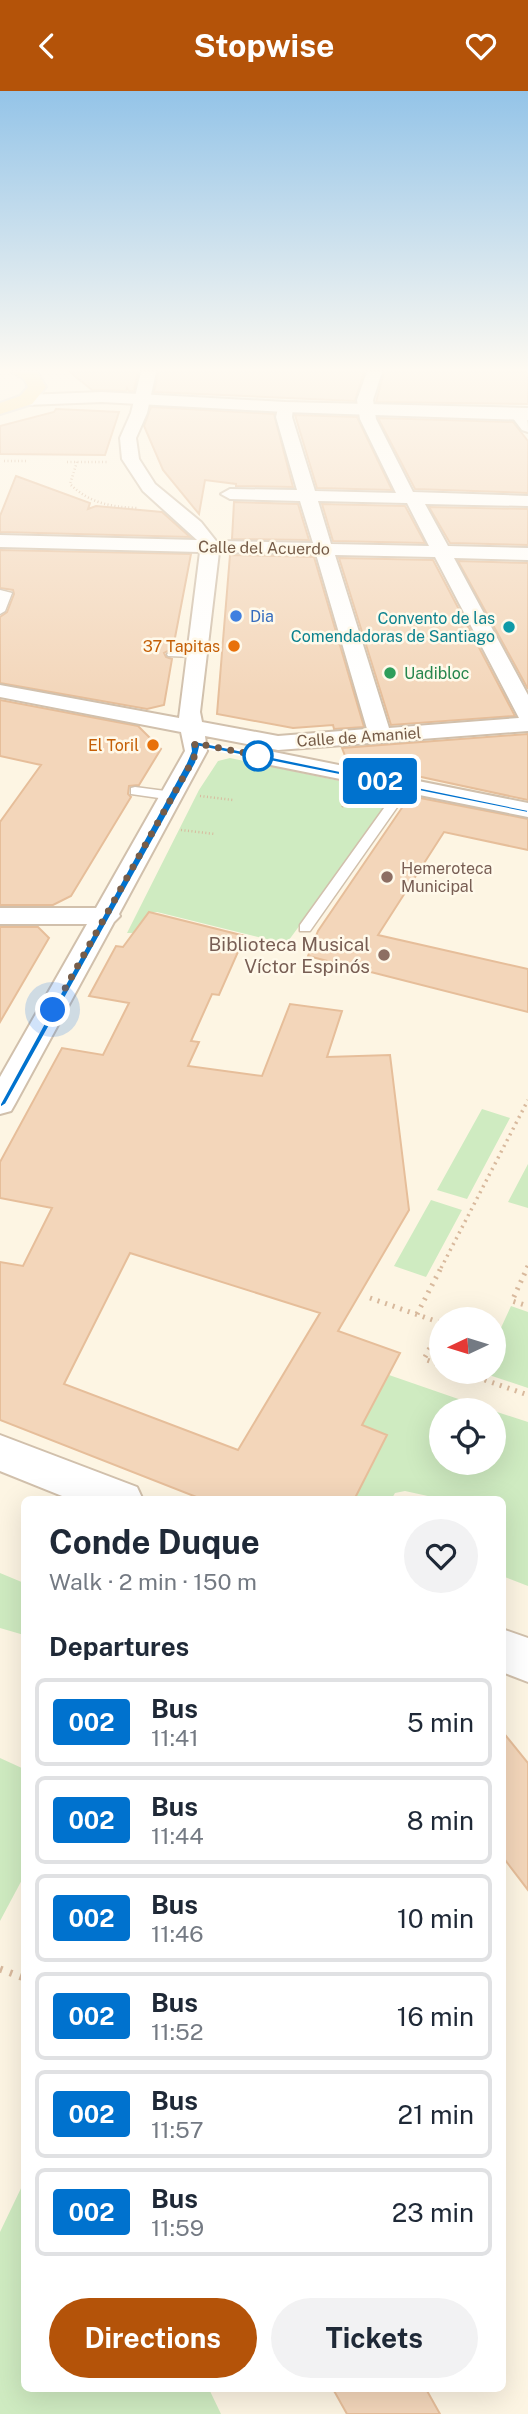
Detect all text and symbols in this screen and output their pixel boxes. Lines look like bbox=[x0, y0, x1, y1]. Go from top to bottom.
icon: back bbox=[28, 27, 66, 65]
text: Stopwise bbox=[194, 27, 334, 64]
icon: heart bbox=[462, 27, 500, 65]
street label: Calle del Acuerdo bbox=[198, 537, 330, 559]
place label: Dia bbox=[250, 607, 274, 626]
marker: Dia bbox=[228, 608, 244, 624]
place label: Convento de las Comendadoras de Santiago bbox=[291, 609, 495, 646]
marker: Convento de las Comendadoras de Santiago bbox=[501, 619, 517, 635]
place label: 37 Tapitas bbox=[143, 637, 220, 656]
marker: 37 Tapitas bbox=[226, 638, 242, 654]
place label: Uadibloc bbox=[404, 664, 470, 683]
marker: Uadibloc bbox=[382, 665, 398, 681]
street label: Calle de Amaniel bbox=[296, 723, 422, 751]
place label: El Toril bbox=[88, 736, 139, 755]
marker: El Toril bbox=[145, 737, 161, 753]
unlabelled marker bbox=[243, 741, 273, 771]
line badge: 002 bbox=[340, 758, 420, 804]
text: 002 bbox=[357, 767, 403, 795]
place label: Hemeroteca Municipal bbox=[401, 859, 492, 896]
marker: Hemeroteca Municipal bbox=[379, 869, 395, 885]
place label: Biblioteca Musical Víctor Espinós bbox=[209, 933, 370, 977]
marker: Biblioteca Musical Víctor Espinós bbox=[376, 947, 392, 963]
your location bbox=[35, 992, 70, 1027]
north arrow bbox=[429, 1307, 506, 1384]
map controls bbox=[429, 1307, 506, 1475]
button: locate bbox=[429, 1398, 506, 1475]
button: heart bbox=[404, 1519, 478, 1593]
text: Conde Duque bbox=[49, 1523, 260, 1561]
text: Walk · 2 min · 150 m bbox=[49, 1568, 257, 1595]
text: Departures bbox=[49, 1631, 189, 1662]
text: Bus bbox=[151, 1693, 198, 1724]
text: 5 min bbox=[407, 1707, 474, 1738]
text: 002 bbox=[68, 1708, 115, 1736]
text: 11:41 bbox=[151, 1724, 199, 1751]
text: Bus bbox=[151, 1791, 198, 1822]
text: 8 min bbox=[407, 1805, 474, 1836]
text: 002 bbox=[68, 1806, 115, 1834]
text: 11:44 bbox=[151, 1822, 204, 1849]
text: Bus bbox=[151, 1889, 198, 1920]
text: 10 min bbox=[397, 1903, 474, 1934]
text: 002 bbox=[68, 1904, 115, 1932]
text: 11:46 bbox=[151, 1920, 204, 1947]
text: Bus bbox=[151, 1987, 198, 2018]
text: 16 min bbox=[397, 2001, 474, 2032]
text: 002 bbox=[68, 2002, 115, 2030]
text: 11:52 bbox=[151, 2018, 203, 2045]
text: Bus bbox=[151, 2085, 198, 2116]
text: 21 min bbox=[398, 2099, 474, 2130]
text: 002 bbox=[68, 2100, 115, 2128]
text: 11:57 bbox=[151, 2116, 203, 2143]
text: Bus bbox=[151, 2183, 198, 2214]
text: 23 min bbox=[392, 2197, 474, 2228]
text: 002 bbox=[68, 2198, 115, 2226]
text: 11:59 bbox=[151, 2214, 204, 2241]
button: Directions bbox=[49, 2298, 257, 2378]
button: Tickets bbox=[271, 2298, 478, 2378]

